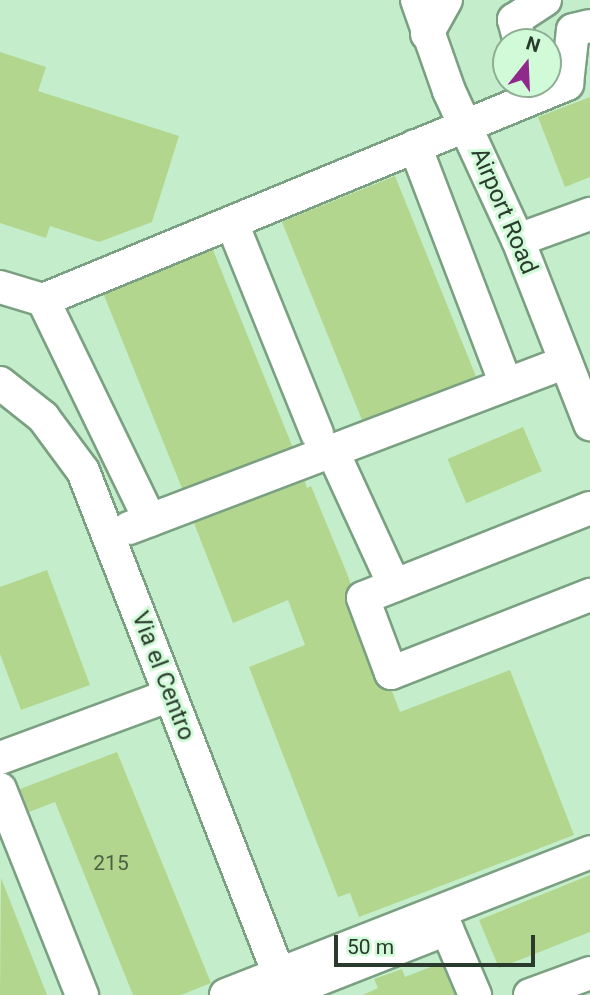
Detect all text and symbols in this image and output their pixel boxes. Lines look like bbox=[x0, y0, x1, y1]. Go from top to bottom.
north arrow bbox=[492, 28, 562, 98]
text: N bbox=[523, 31, 543, 57]
street label: Airport Road bbox=[464, 144, 544, 278]
street label: Via el Centro bbox=[125, 608, 201, 744]
house number: 215 bbox=[93, 850, 129, 876]
scale bar bbox=[338, 922, 539, 966]
text: 50 m bbox=[347, 935, 394, 959]

